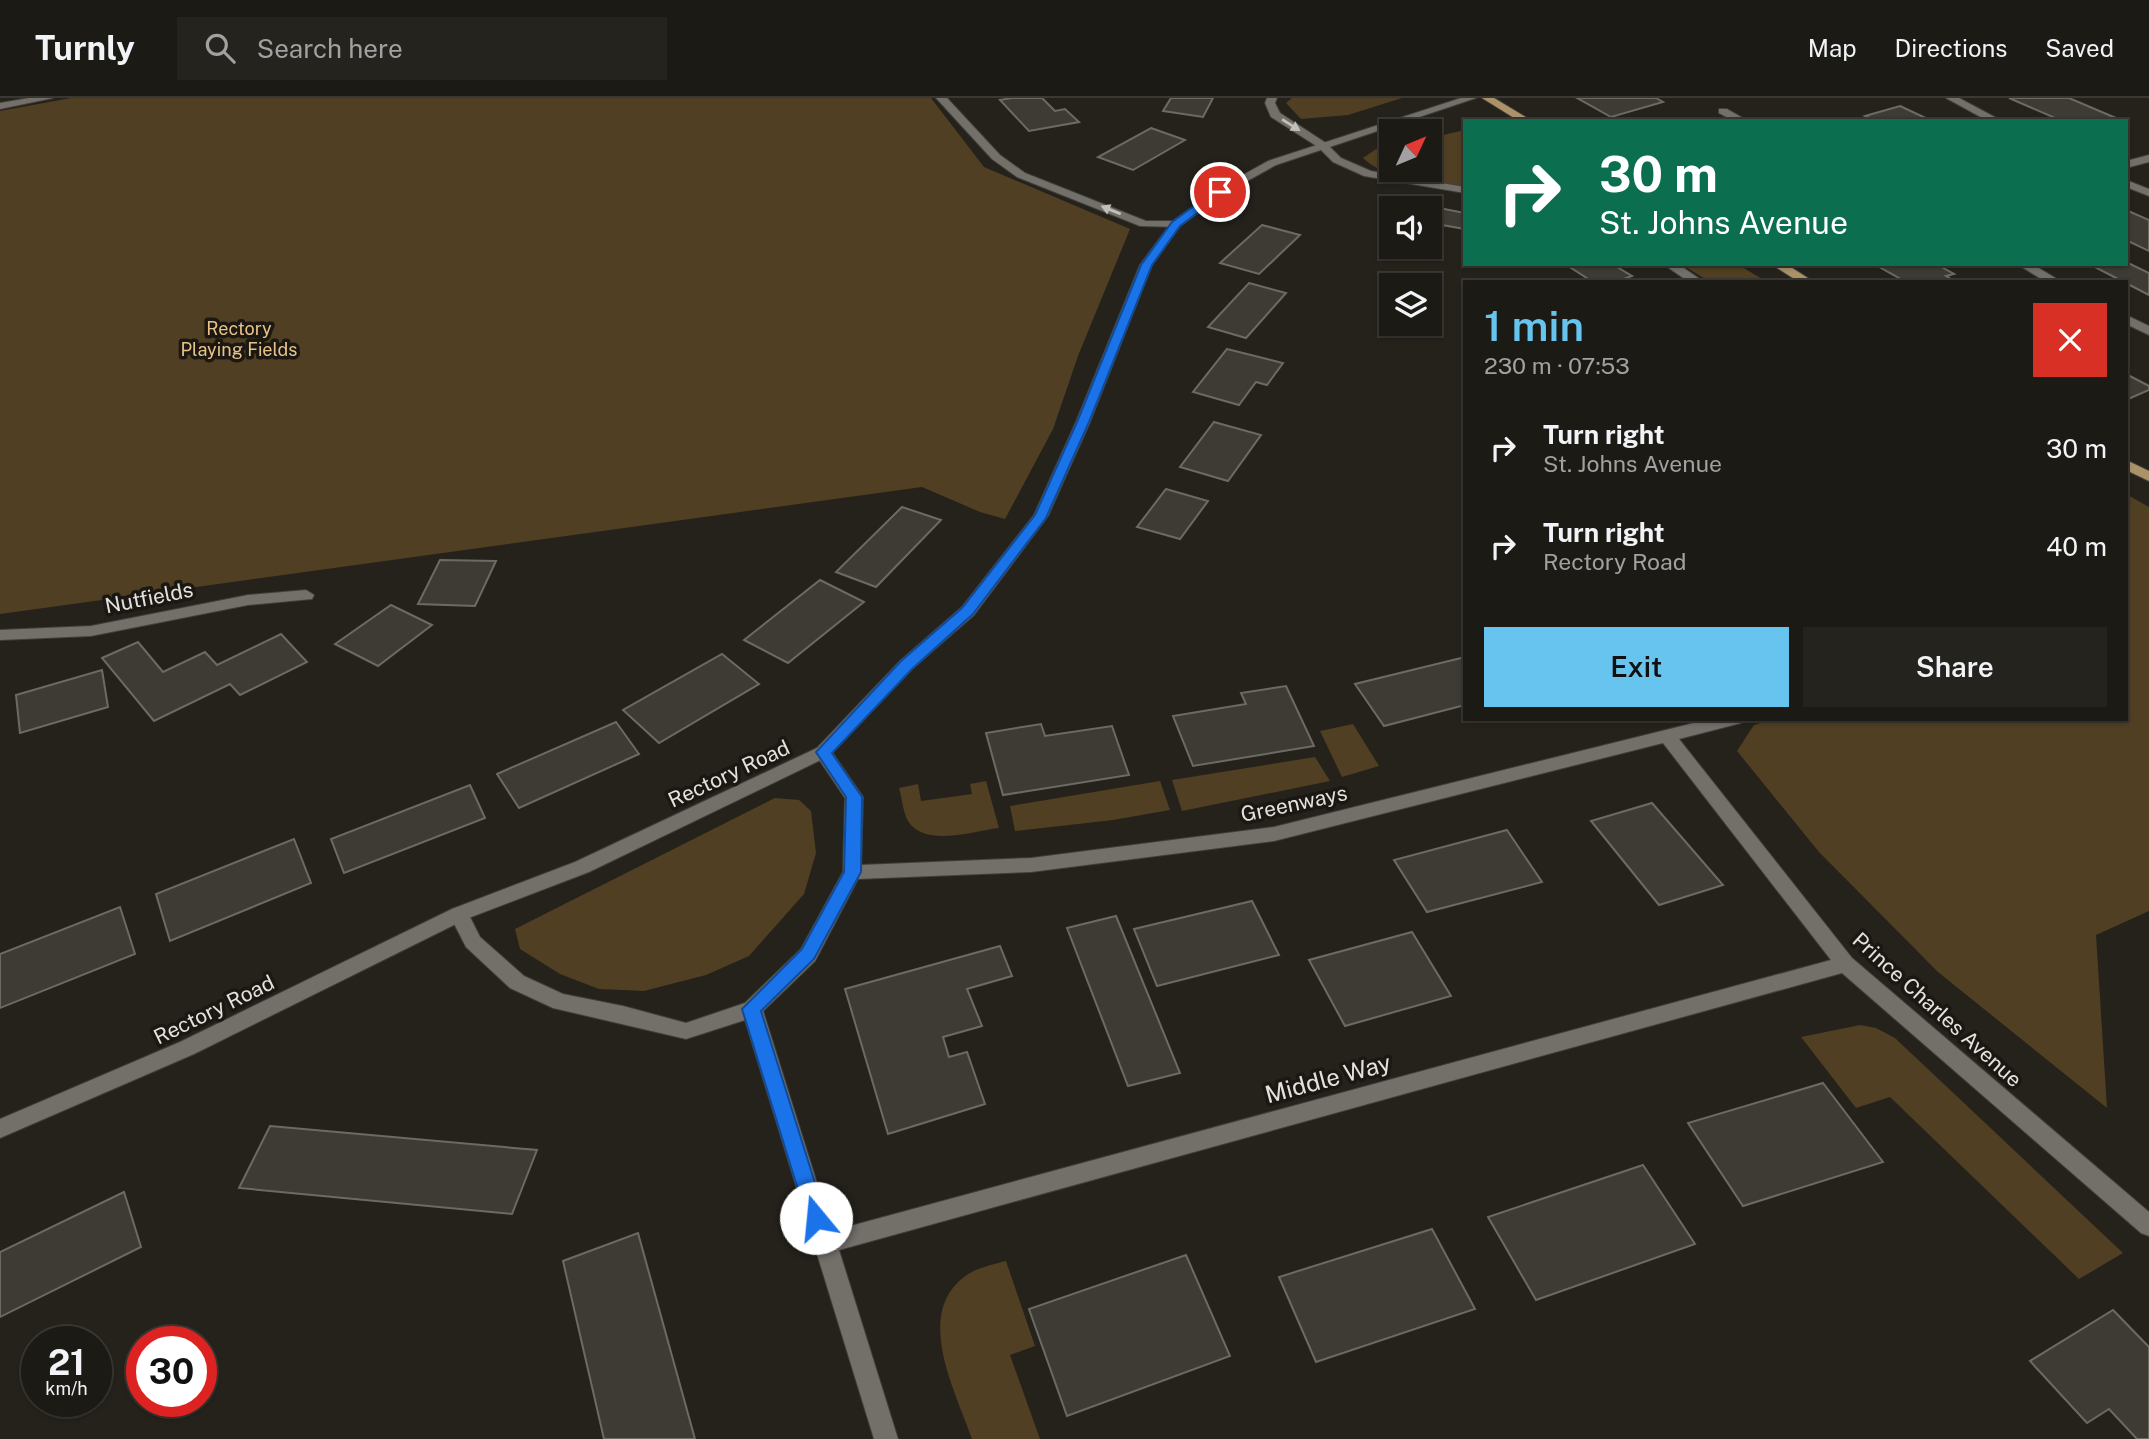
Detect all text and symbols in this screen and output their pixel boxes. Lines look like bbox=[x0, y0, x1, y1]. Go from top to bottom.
search box bbox=[177, 17, 667, 80]
text: Turnly bbox=[35, 29, 135, 67]
icon: search bbox=[201, 29, 239, 67]
text: Search here bbox=[257, 33, 403, 64]
text: Map bbox=[1808, 34, 1857, 62]
text: Directions bbox=[1895, 34, 2007, 62]
text: Saved bbox=[2045, 34, 2114, 62]
one-way arrow bbox=[1282, 118, 1301, 131]
north arrow bbox=[1379, 119, 1442, 182]
map controls bbox=[1379, 119, 1442, 336]
text: 30 m bbox=[1599, 145, 1718, 203]
icon: right bbox=[1484, 147, 1575, 238]
pin bbox=[1190, 162, 1250, 222]
icon: arrive bbox=[1201, 173, 1239, 211]
button: sound bbox=[1379, 196, 1442, 259]
text: St. Johns Avenue bbox=[1599, 204, 1848, 241]
one-way arrow bbox=[1100, 205, 1121, 216]
button: layers bbox=[1379, 273, 1442, 336]
text: 1 min bbox=[1484, 301, 1584, 350]
button: close bbox=[2033, 303, 2107, 377]
park label: Rectory Playing Fields bbox=[181, 318, 297, 360]
text: 230 m · 07:53 bbox=[1484, 352, 1630, 379]
text: Turn right bbox=[1543, 419, 1665, 450]
icon: right bbox=[1484, 429, 1522, 467]
text: 30 m bbox=[2046, 433, 2107, 464]
text: St. Johns Avenue bbox=[1543, 450, 1722, 477]
text: Turn right bbox=[1543, 517, 1665, 548]
icon: right bbox=[1484, 527, 1522, 565]
text: 40 m bbox=[2046, 531, 2107, 562]
text: Rectory Road bbox=[1543, 548, 1686, 575]
street label: Nutfields bbox=[103, 577, 195, 618]
button: Exit bbox=[1484, 627, 1789, 707]
button: Share bbox=[1803, 627, 2107, 707]
street label: Rectory Road bbox=[664, 735, 793, 813]
street label: Greenways bbox=[1238, 780, 1349, 827]
street label: Prince Charles Avenue bbox=[1848, 927, 2027, 1092]
street label: Rectory Road bbox=[149, 970, 278, 1049]
street label: Middle Way bbox=[1262, 1048, 1394, 1108]
position arrow bbox=[779, 1181, 853, 1255]
speed limit sign: 30 bbox=[126, 1326, 217, 1417]
text: 21 bbox=[48, 1342, 85, 1383]
text: km/h bbox=[45, 1378, 88, 1399]

